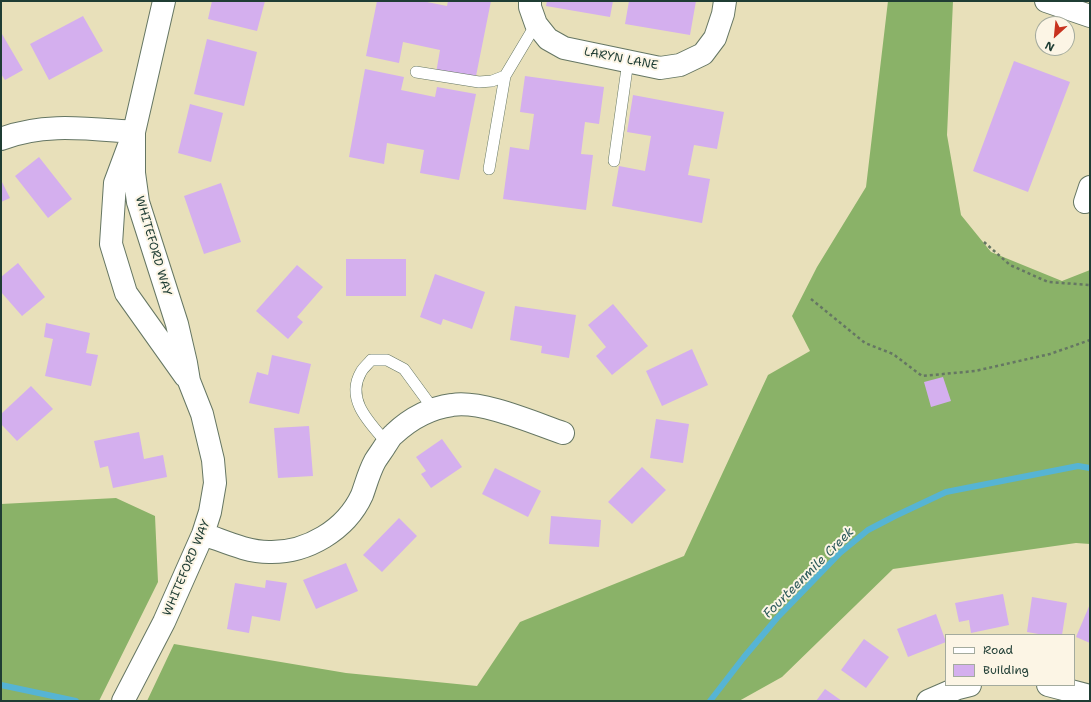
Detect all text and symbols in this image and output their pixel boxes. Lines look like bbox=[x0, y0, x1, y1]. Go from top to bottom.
north arrow bbox=[1035, 16, 1075, 56]
text: N bbox=[1042, 38, 1057, 55]
street label: LARYN LANE bbox=[583, 45, 659, 73]
street label: WHITEFORD WAY bbox=[132, 194, 174, 298]
street label: WHITEFORD WAY bbox=[160, 518, 214, 618]
water label: Fourteenmile Creek bbox=[760, 524, 858, 622]
legend bbox=[945, 634, 1075, 686]
text: Road bbox=[983, 642, 1013, 658]
text: Building bbox=[983, 662, 1029, 678]

